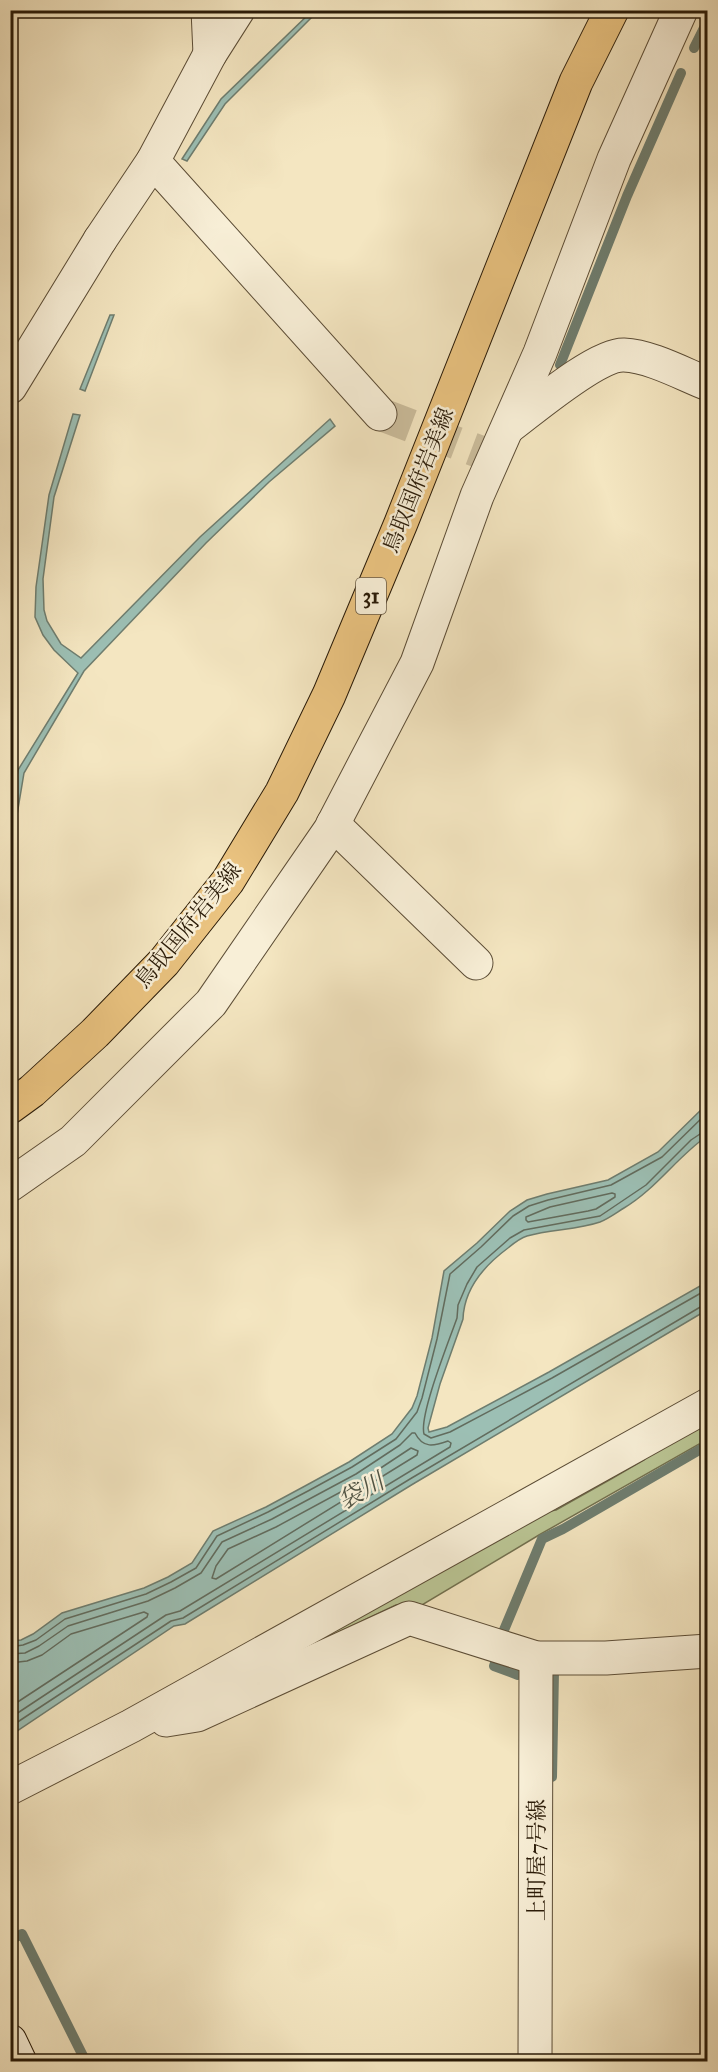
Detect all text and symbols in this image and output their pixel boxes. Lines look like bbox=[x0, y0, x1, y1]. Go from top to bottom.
street label: 鳥取国府岩美線 bbox=[377, 404, 459, 556]
road number: 31 bbox=[356, 578, 386, 614]
street label: 鳥取国府岩美線 bbox=[129, 857, 247, 993]
water label: 袋川 bbox=[333, 1465, 392, 1516]
street label: 上町屋7号線 bbox=[523, 1799, 550, 1921]

